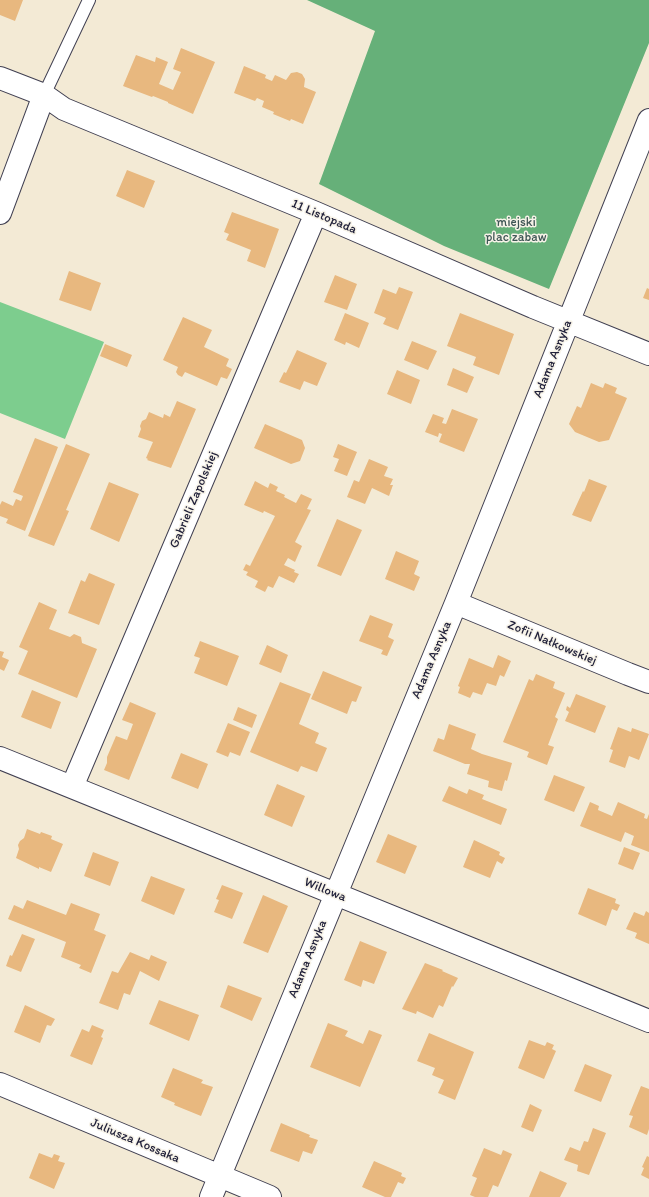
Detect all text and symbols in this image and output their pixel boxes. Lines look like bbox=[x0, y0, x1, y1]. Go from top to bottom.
street label: 11 Listopada bbox=[289, 196, 359, 238]
park label: miejski plac zabaw bbox=[485, 215, 547, 246]
street label: Adama Asnyka bbox=[530, 318, 576, 400]
street label: Gabrieli Zapolskiej bbox=[167, 449, 221, 551]
street label: Zofii Nałkowskiej bbox=[505, 617, 599, 669]
street label: Adama Asnyka bbox=[409, 619, 455, 701]
street label: Willowa bbox=[302, 875, 348, 905]
street label: Adama Asnyka bbox=[285, 918, 331, 1000]
street label: Juliusza Kossaka bbox=[88, 1115, 182, 1167]

